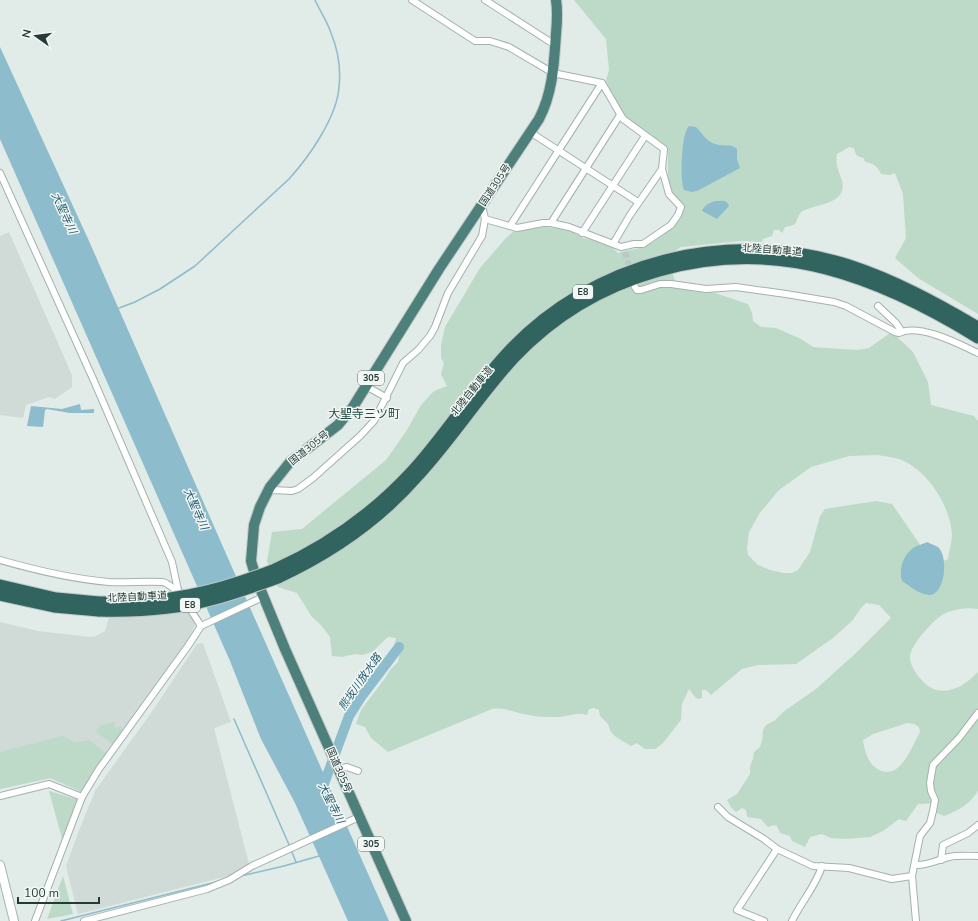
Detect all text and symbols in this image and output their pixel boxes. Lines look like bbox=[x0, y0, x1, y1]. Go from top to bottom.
north arrow bbox=[16, 16, 56, 56]
text: N bbox=[19, 28, 35, 40]
street label: 国道305号 bbox=[476, 161, 514, 209]
water label: 大聖寺川 bbox=[48, 190, 81, 237]
street label: 北陸自動車道 bbox=[742, 241, 802, 259]
road number: E8 bbox=[573, 285, 593, 299]
street label: 北陸自動車道 bbox=[448, 363, 496, 419]
road number: 305 bbox=[358, 371, 384, 385]
district label: 大聖寺三ツ町 bbox=[328, 406, 400, 422]
street label: 国道305号 bbox=[286, 427, 332, 469]
water label: 大聖寺川 bbox=[180, 486, 212, 533]
street label: 北陸自動車道 bbox=[107, 588, 167, 606]
road number: E8 bbox=[180, 598, 200, 612]
water label: 熊坂川放水路 bbox=[335, 650, 386, 713]
street label: 国道305号 bbox=[323, 745, 355, 795]
water label: 大聖寺川 bbox=[314, 780, 348, 827]
road number: 305 bbox=[358, 837, 384, 851]
scale bar bbox=[18, 879, 99, 905]
text: 100 m bbox=[24, 885, 59, 901]

